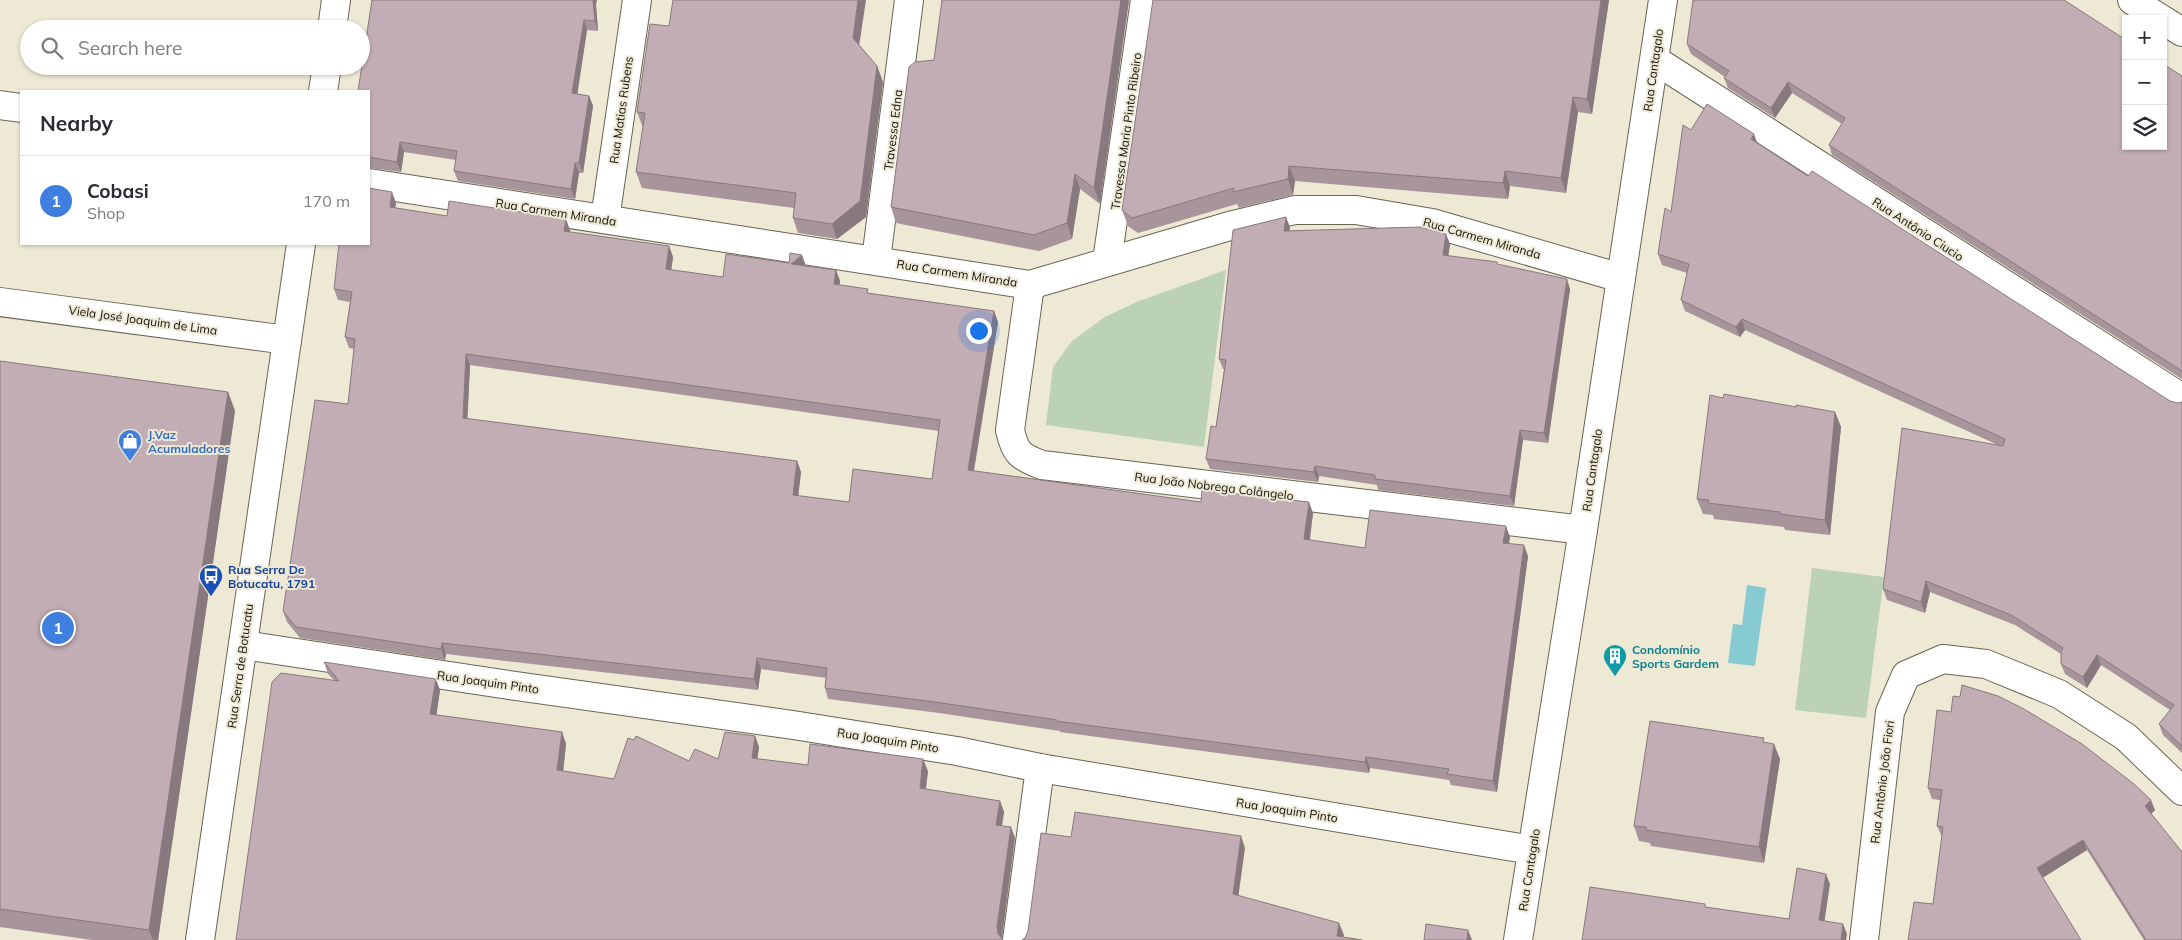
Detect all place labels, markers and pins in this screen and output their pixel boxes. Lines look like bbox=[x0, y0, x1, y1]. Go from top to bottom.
place label: J.Vaz Acumuladores bbox=[148, 427, 230, 456]
shop icon: J.Vaz Acumuladores bbox=[117, 428, 143, 462]
place label: Rua Serra De Botucatu, 1791 bbox=[228, 562, 315, 591]
bus stop icon: Rua Serra De Botucatu, 1791 bbox=[198, 563, 224, 597]
pin: 1 bbox=[42, 609, 74, 647]
place label: Condomínio Sports Gardem bbox=[1632, 642, 1719, 671]
building icon: Condomínio Sports Gardem bbox=[1602, 643, 1628, 677]

